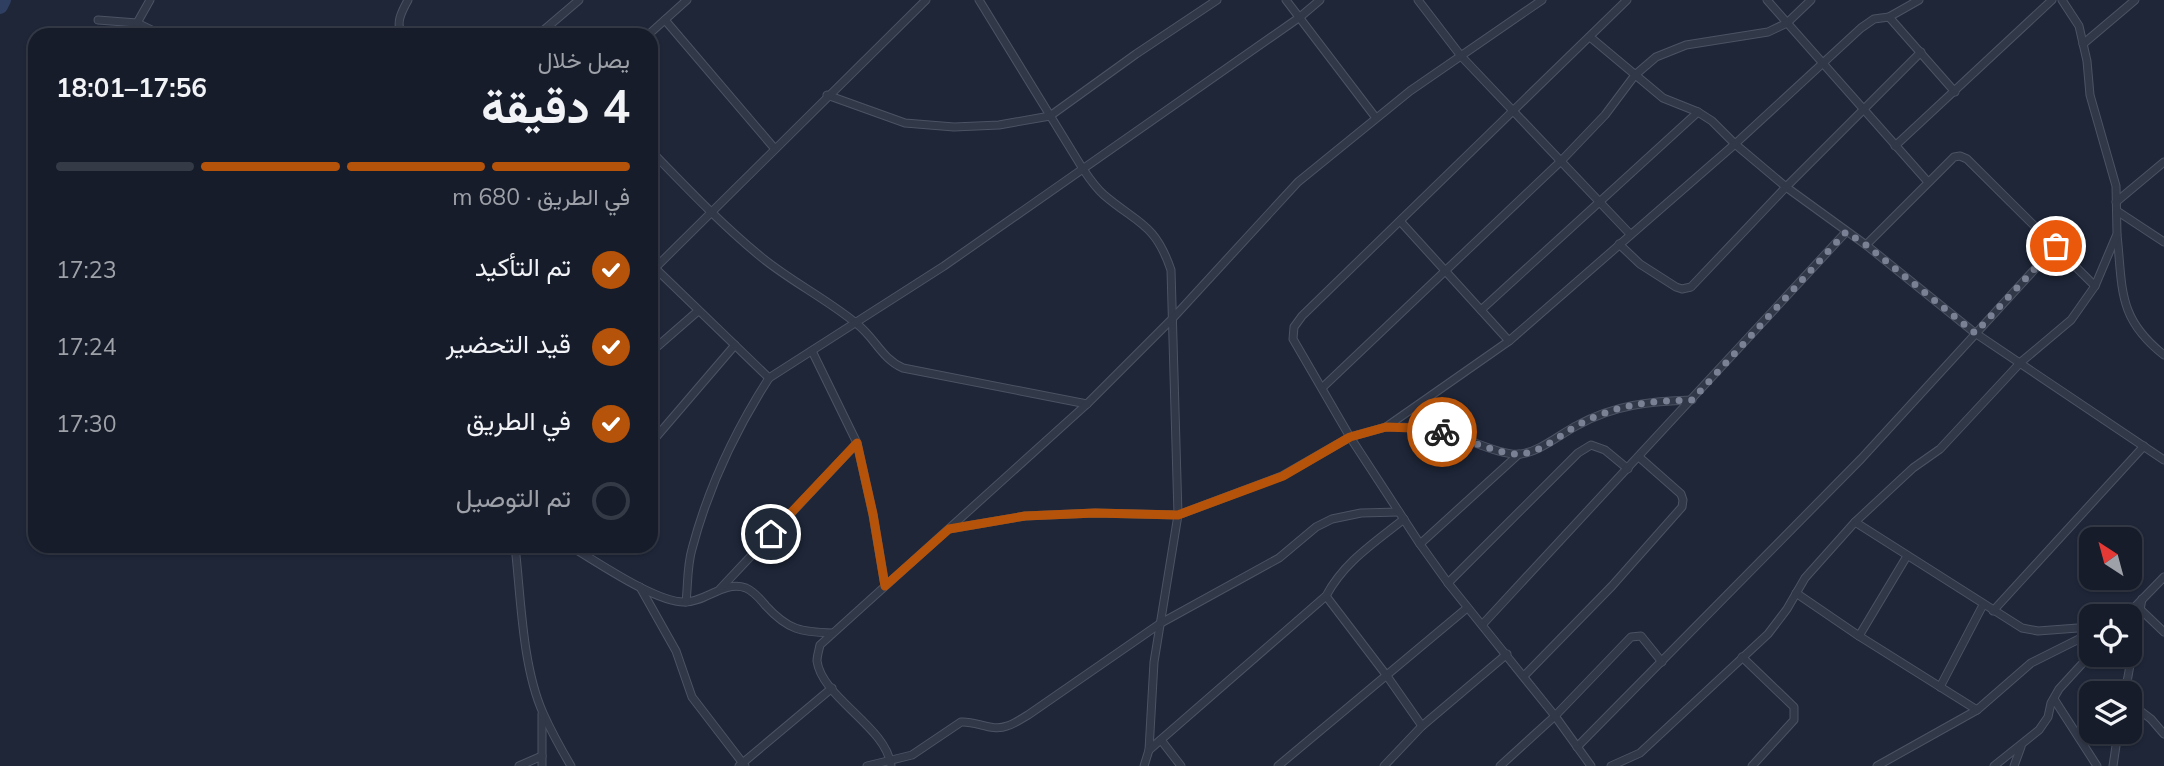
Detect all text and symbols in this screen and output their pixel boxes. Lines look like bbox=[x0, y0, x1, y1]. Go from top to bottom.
text: يصل خلال bbox=[538, 45, 630, 74]
text: 17:56–18:01 bbox=[56, 71, 207, 104]
text: 4 دقيقة bbox=[481, 77, 630, 135]
text: في الطريق · 680 m bbox=[452, 182, 630, 211]
pin bbox=[2026, 216, 2086, 276]
icon: bag bbox=[2037, 227, 2075, 265]
text: تم التأكيد bbox=[475, 250, 571, 283]
icon: check bbox=[592, 251, 630, 289]
text: 17:23 bbox=[56, 255, 116, 284]
text: قيد التحضير bbox=[446, 327, 571, 360]
icon: check bbox=[592, 328, 630, 366]
text: 17:24 bbox=[56, 332, 116, 361]
courier bbox=[1407, 397, 1477, 467]
text: في الطريق bbox=[466, 404, 571, 437]
icon: check bbox=[592, 405, 630, 443]
text: 17:30 bbox=[56, 409, 116, 438]
icon: bike bbox=[1423, 413, 1461, 451]
text: تم التوصيل bbox=[456, 481, 571, 514]
pin bbox=[741, 504, 801, 564]
icon: home bbox=[752, 515, 790, 553]
north arrow bbox=[2079, 527, 2142, 590]
map controls bbox=[2079, 527, 2142, 744]
button: locate bbox=[2079, 604, 2142, 667]
button: layers bbox=[2079, 681, 2142, 744]

